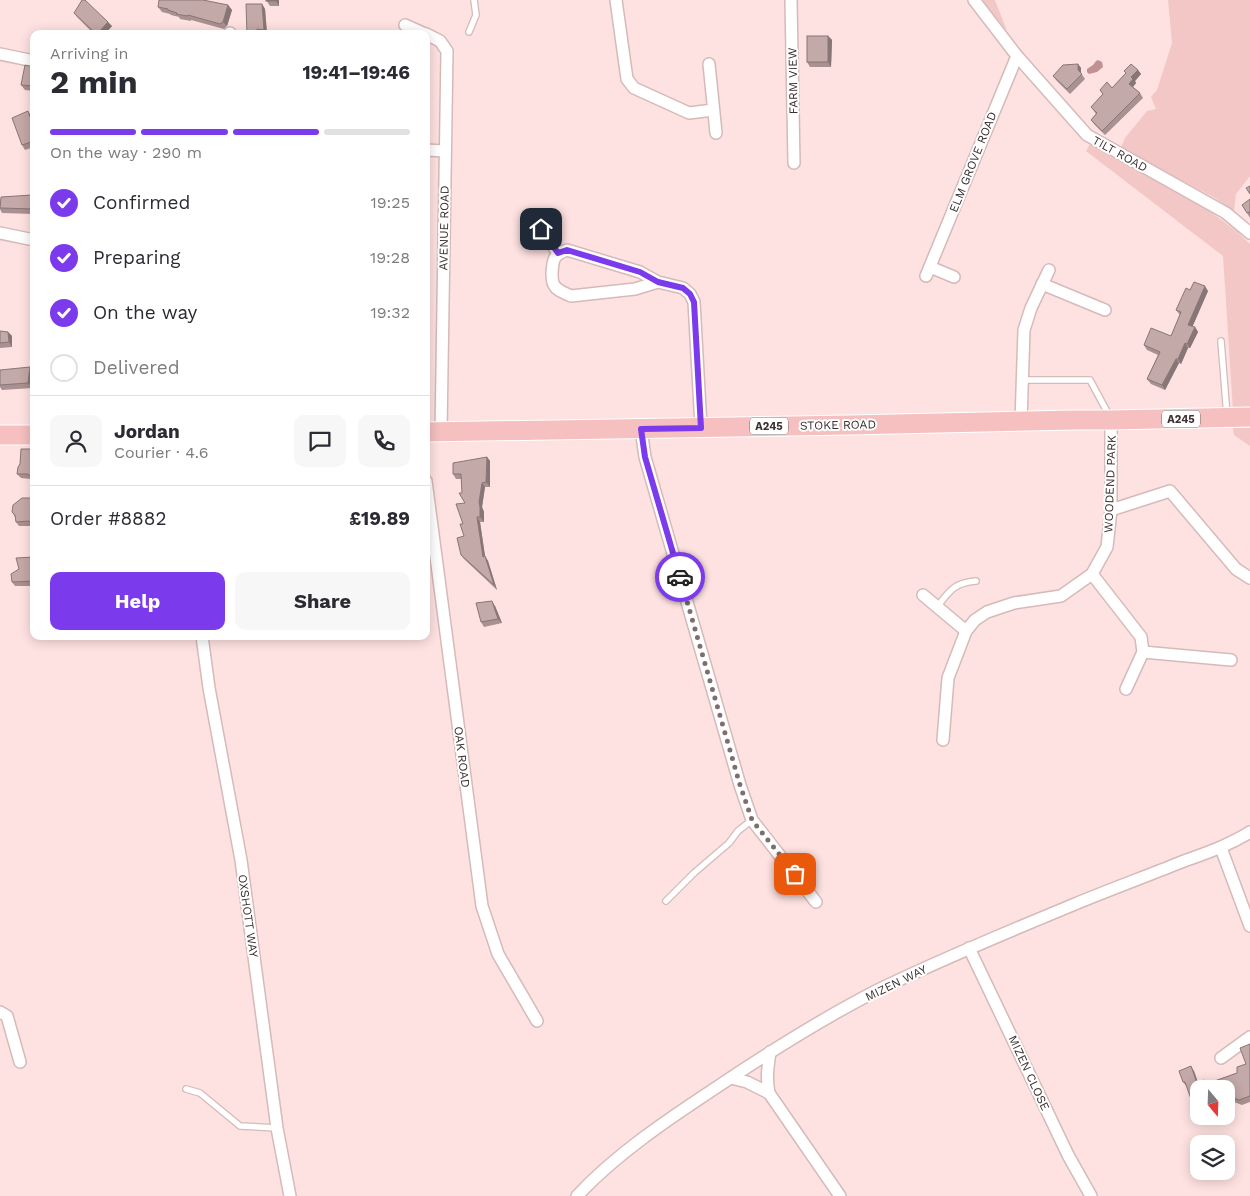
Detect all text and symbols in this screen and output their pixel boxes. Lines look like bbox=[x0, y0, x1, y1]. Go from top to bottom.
text: Arriving in bbox=[50, 44, 128, 63]
street label: FARM VIEW bbox=[785, 47, 801, 115]
text: 19:41–19:46 bbox=[302, 61, 410, 84]
text: 2 min bbox=[50, 63, 138, 101]
street label: ELM GROVE ROAD bbox=[946, 110, 1000, 214]
street label: TILT ROAD bbox=[1090, 133, 1150, 175]
text: On the way · 290 m bbox=[50, 143, 202, 162]
street label: AVENUE ROAD bbox=[436, 185, 452, 271]
icon: check bbox=[50, 189, 78, 217]
text: Confirmed bbox=[93, 191, 190, 214]
text: 19:25 bbox=[371, 193, 410, 212]
pin bbox=[520, 208, 562, 250]
icon: home bbox=[527, 215, 555, 243]
icon: check bbox=[50, 244, 78, 272]
text: Preparing bbox=[93, 246, 180, 269]
text: 19:28 bbox=[370, 248, 410, 267]
icon: check bbox=[50, 299, 78, 327]
text: On the way bbox=[93, 301, 197, 324]
text: 19:32 bbox=[370, 303, 410, 322]
text: Delivered bbox=[93, 356, 180, 379]
road number: A245 bbox=[1162, 410, 1200, 428]
button: person bbox=[50, 415, 102, 467]
button: chat bbox=[294, 415, 346, 467]
button: phone bbox=[358, 415, 410, 467]
street label: STOKE ROAD bbox=[800, 417, 876, 433]
road number: A245 bbox=[750, 418, 788, 434]
text: Jordan bbox=[114, 420, 180, 443]
street label: WOODEND PARK bbox=[1101, 435, 1119, 533]
text: Courier · 4.6 bbox=[114, 443, 209, 462]
text: Order #8882 bbox=[50, 507, 167, 530]
text: £19.89 bbox=[349, 507, 410, 530]
courier bbox=[655, 552, 705, 602]
icon: car bbox=[666, 563, 694, 591]
button: Help bbox=[50, 572, 225, 630]
button: Share bbox=[235, 572, 410, 630]
street label: OAK ROAD bbox=[451, 726, 473, 788]
pin bbox=[774, 853, 816, 895]
icon: bag bbox=[781, 860, 809, 888]
street label: OXSHOTT WAY bbox=[235, 873, 261, 959]
street label: MIZEN WAY bbox=[863, 962, 929, 1004]
street label: MIZEN CLOSE bbox=[1005, 1033, 1053, 1113]
north arrow bbox=[1190, 1080, 1235, 1125]
map controls bbox=[1190, 1080, 1235, 1180]
button: layers bbox=[1190, 1135, 1235, 1180]

